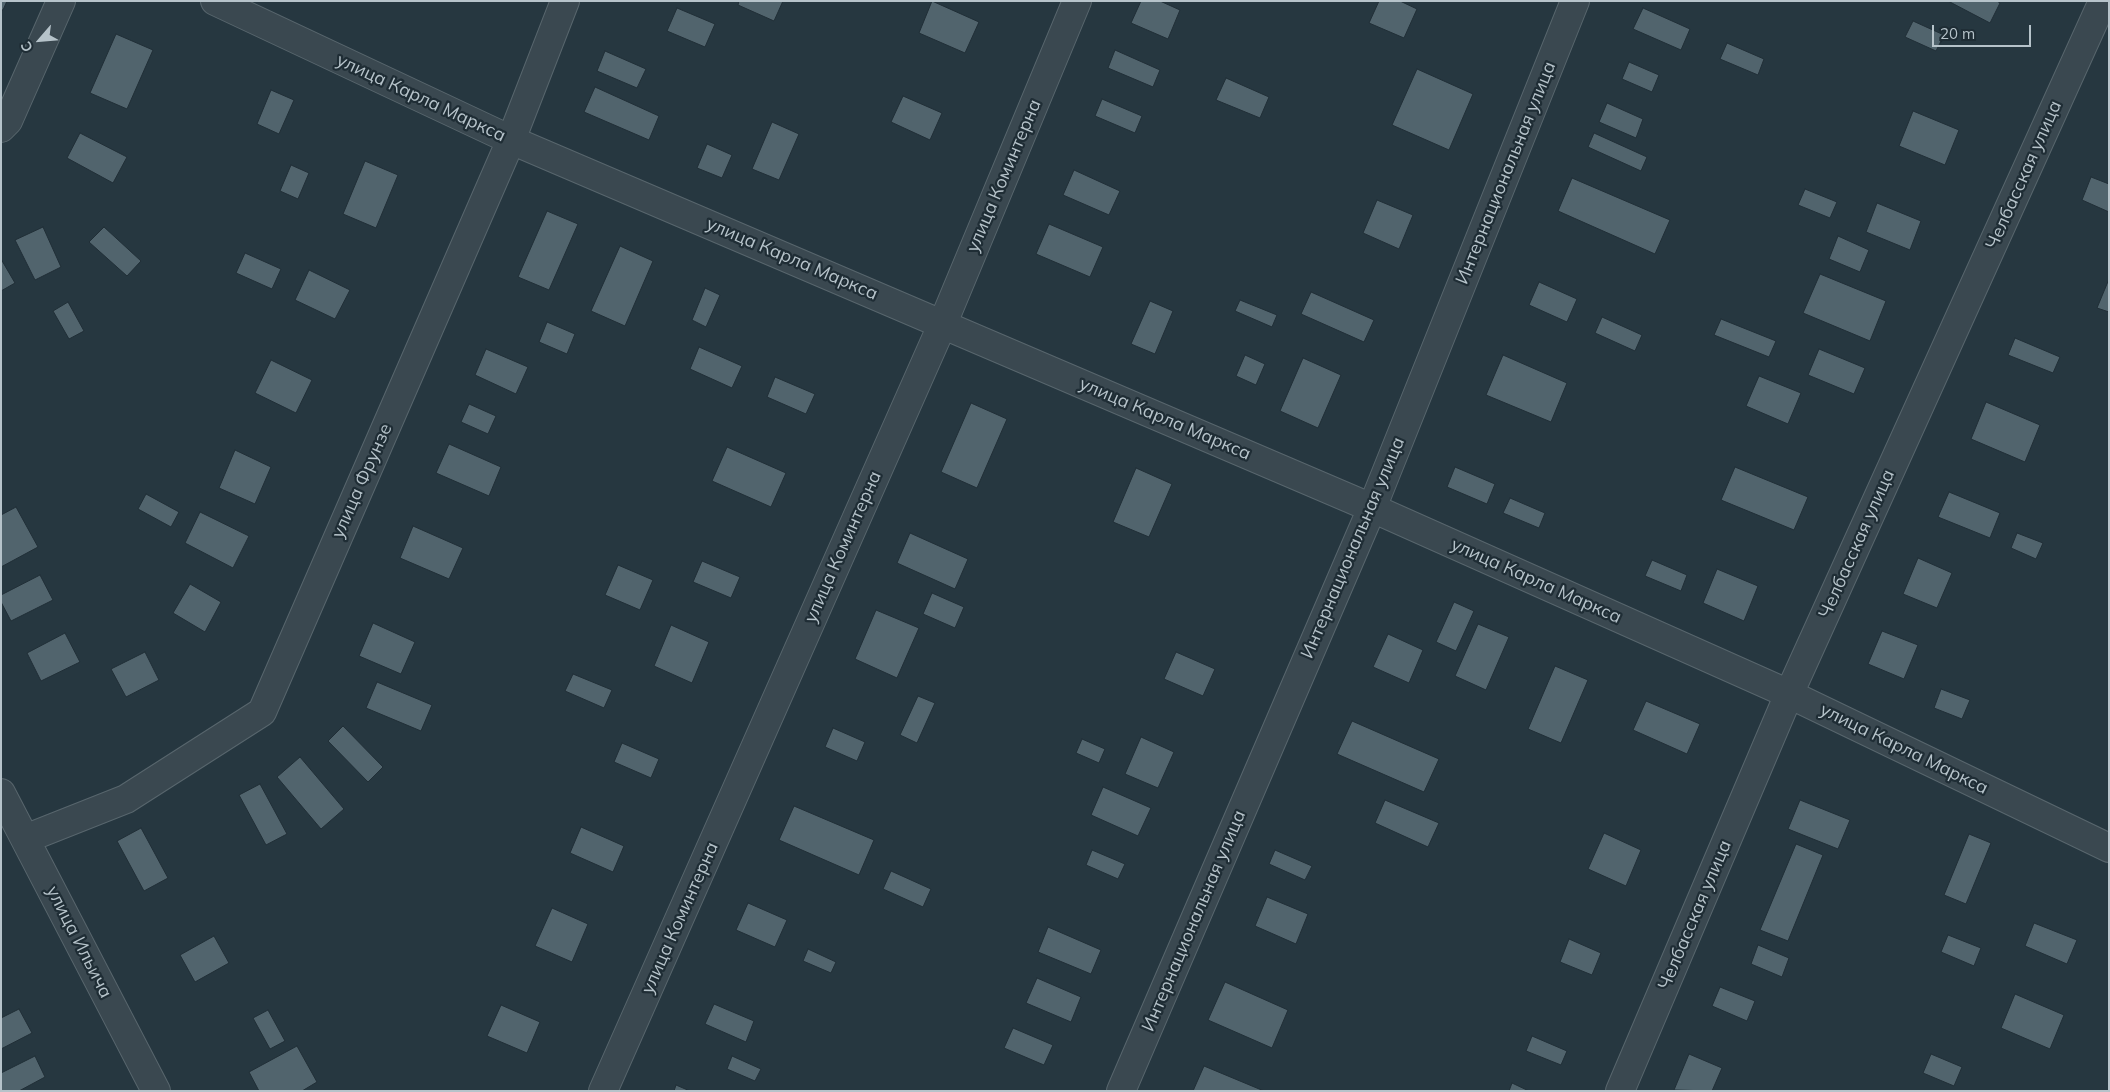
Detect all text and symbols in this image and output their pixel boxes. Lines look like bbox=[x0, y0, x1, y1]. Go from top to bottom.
north arrow bbox=[15, 15, 65, 65]
scale bar bbox=[1935, 15, 2034, 47]
text: 20 m bbox=[1940, 24, 1975, 43]
text: С bbox=[16, 38, 37, 55]
street label: улица Карла Маркса bbox=[333, 49, 509, 147]
street label: Интернациональная улица bbox=[1451, 59, 1561, 287]
street label: улица Коминтерна bbox=[962, 96, 1046, 256]
street label: Челбасская улица bbox=[1982, 97, 2066, 253]
street label: улица Карла Маркса bbox=[703, 213, 881, 305]
street label: улица Карла Маркса bbox=[1076, 373, 1254, 465]
street label: улица Фрунзе bbox=[327, 420, 397, 542]
street label: Интернациональная улица bbox=[1297, 434, 1409, 662]
street label: Челбасская улица bbox=[1815, 466, 1899, 622]
street label: улица Коминтерна bbox=[800, 468, 886, 626]
street label: улица Карла Маркса bbox=[1447, 534, 1625, 628]
street label: улица Карла Маркса bbox=[1817, 699, 1991, 799]
street label: Интернациональная улица bbox=[1138, 807, 1250, 1035]
street label: Челбасская улица bbox=[1654, 837, 1736, 993]
street label: улица Коминтерна bbox=[637, 839, 723, 997]
street label: улица Ильича bbox=[41, 882, 117, 1002]

